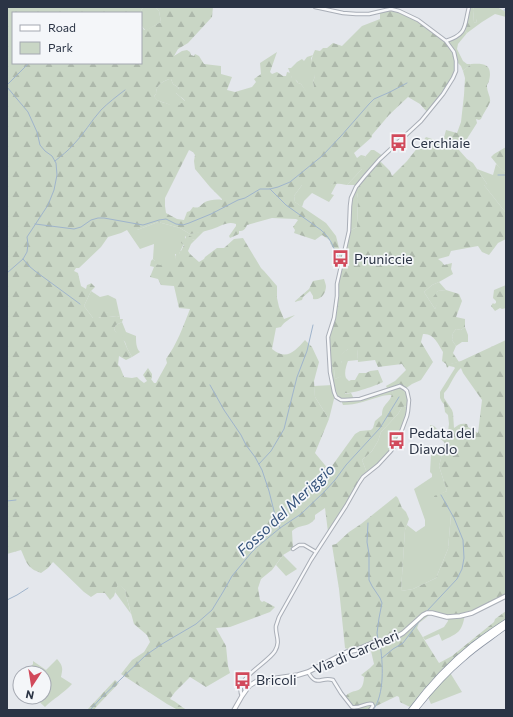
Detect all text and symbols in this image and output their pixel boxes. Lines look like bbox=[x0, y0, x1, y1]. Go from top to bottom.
legend bbox=[12, 12, 142, 64]
text: Road bbox=[48, 20, 76, 34]
text: Park bbox=[48, 40, 74, 54]
bus stop icon: Cerchiaie bbox=[388, 133, 408, 153]
place label: Cerchiaie bbox=[411, 134, 470, 151]
bus stop icon: Pruniccie bbox=[331, 249, 351, 269]
place label: Pruniccie bbox=[354, 250, 413, 267]
place label: Pedata del Diavolo bbox=[409, 424, 475, 457]
bus stop icon: Pedata del Diavolo bbox=[386, 431, 406, 451]
water label: Fosso del Meriggio bbox=[233, 459, 338, 559]
street label: Via di Carcheri bbox=[310, 626, 401, 677]
north arrow bbox=[12, 665, 52, 705]
bus stop icon: Bricoli bbox=[233, 670, 253, 690]
place label: Bricoli bbox=[256, 671, 297, 688]
text: N bbox=[24, 688, 35, 702]

